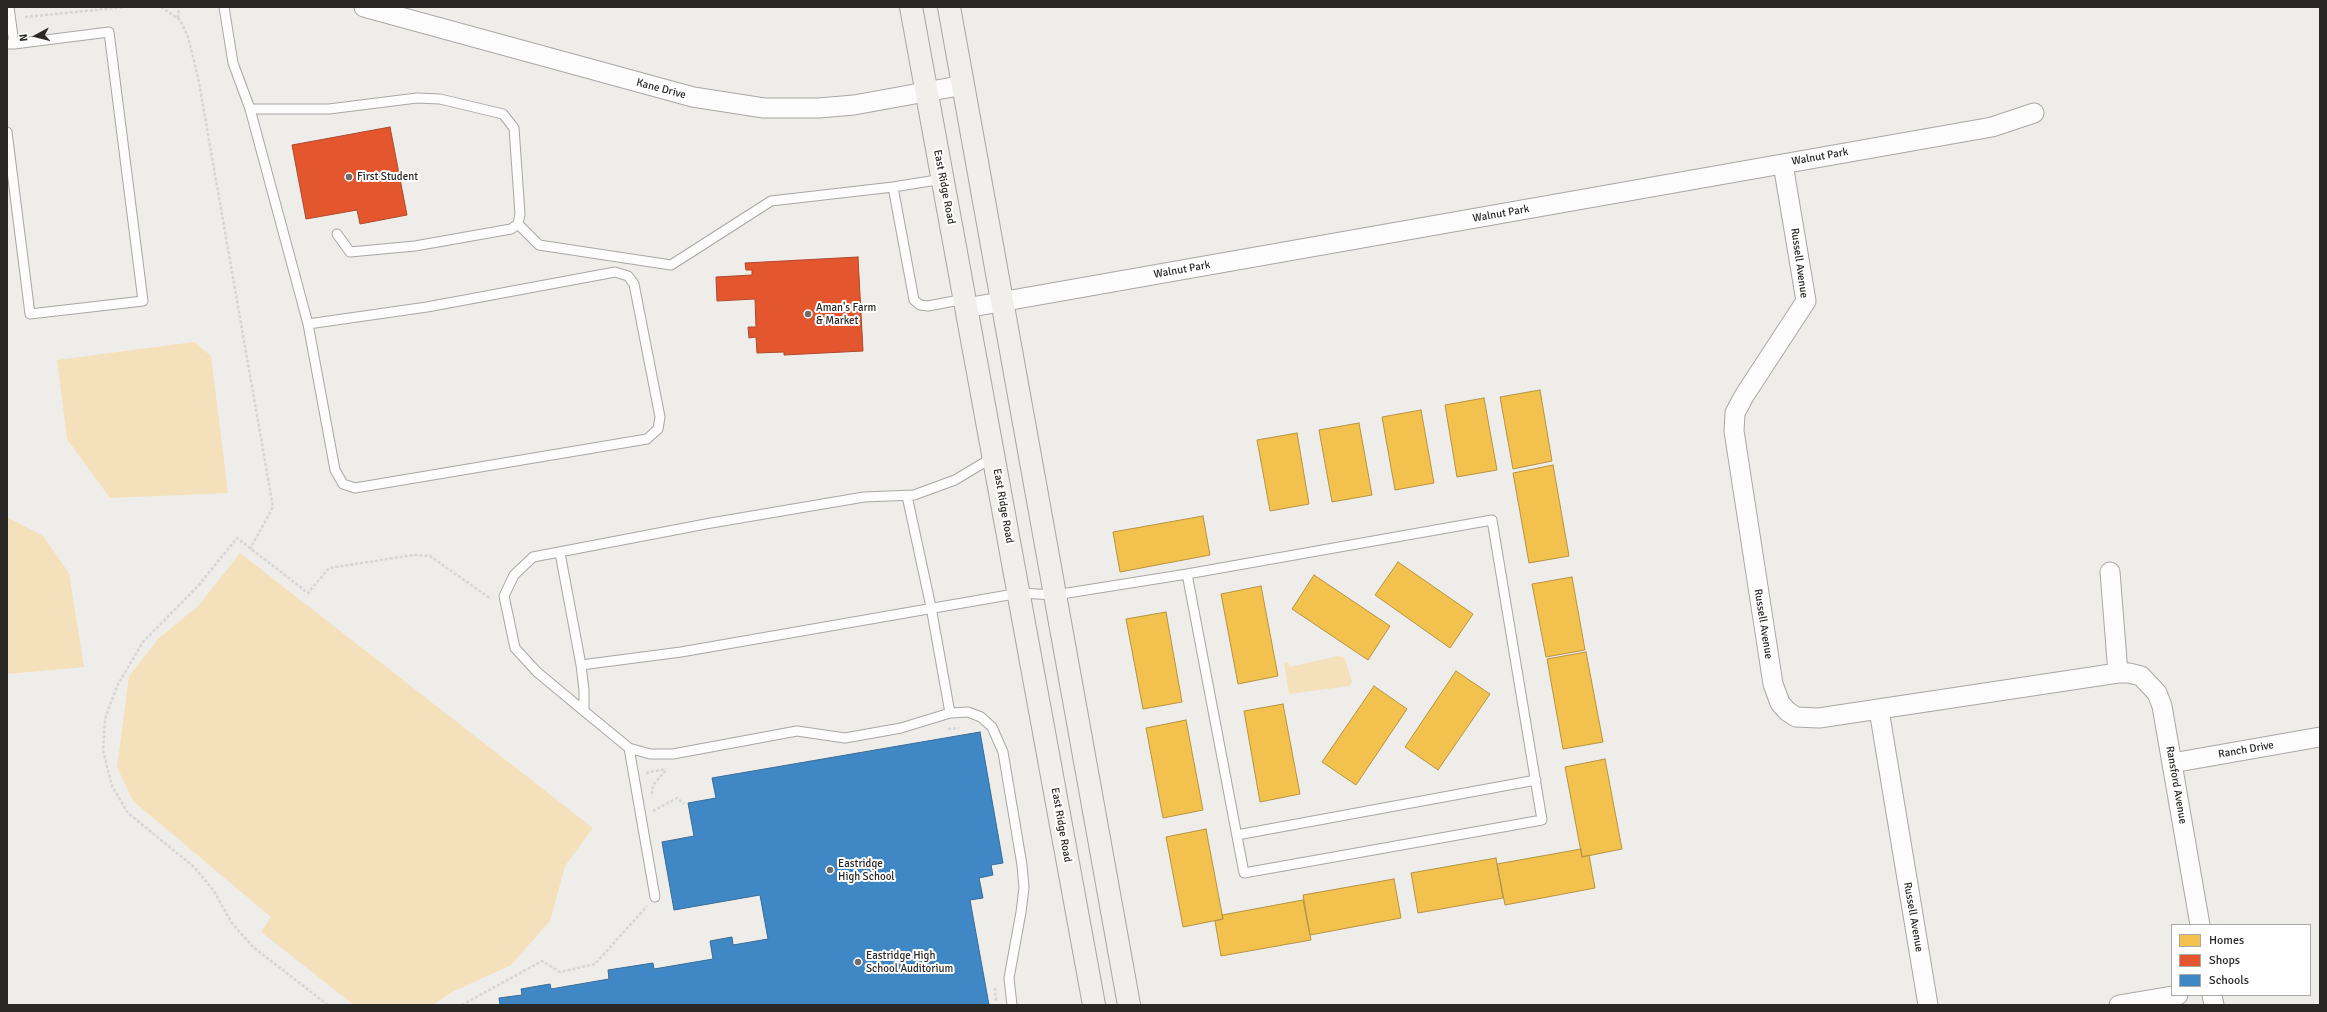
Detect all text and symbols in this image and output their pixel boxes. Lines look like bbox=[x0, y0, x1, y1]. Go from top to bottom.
north arrow bbox=[16, 16, 56, 56]
text: N bbox=[17, 33, 31, 42]
street label: Kane Drive bbox=[635, 76, 687, 102]
street label: Walnut Park bbox=[1791, 146, 1849, 168]
street label: East Ridge Road bbox=[930, 149, 958, 225]
place label: First Student bbox=[357, 170, 418, 184]
marker: First Student bbox=[344, 172, 354, 182]
street label: Walnut Park bbox=[1472, 203, 1530, 225]
street label: Russell Avenue bbox=[1788, 227, 1810, 299]
street label: Walnut Park bbox=[1153, 259, 1211, 281]
place label: Aman's Farm & Market bbox=[816, 301, 876, 327]
marker: Aman's Farm & Market bbox=[803, 309, 813, 319]
street label: East Ridge Road bbox=[990, 468, 1016, 544]
street label: Russell Avenue bbox=[1751, 588, 1775, 660]
street label: Ranch Drive bbox=[2217, 739, 2275, 761]
street label: Ransford Avenue bbox=[2163, 745, 2189, 825]
street label: East Ridge Road bbox=[1048, 787, 1074, 863]
place label: Eastridge High School bbox=[838, 857, 895, 883]
marker: Eastridge High School bbox=[825, 865, 835, 875]
street label: Russell Avenue bbox=[1900, 881, 1926, 953]
legend bbox=[2171, 924, 2311, 996]
text: Homes bbox=[2209, 933, 2244, 948]
place label: Eastridge High School Auditorium bbox=[866, 949, 953, 975]
text: Shops bbox=[2209, 953, 2240, 968]
marker: Eastridge High School Auditorium bbox=[853, 957, 863, 967]
text: Schools bbox=[2209, 973, 2249, 988]

